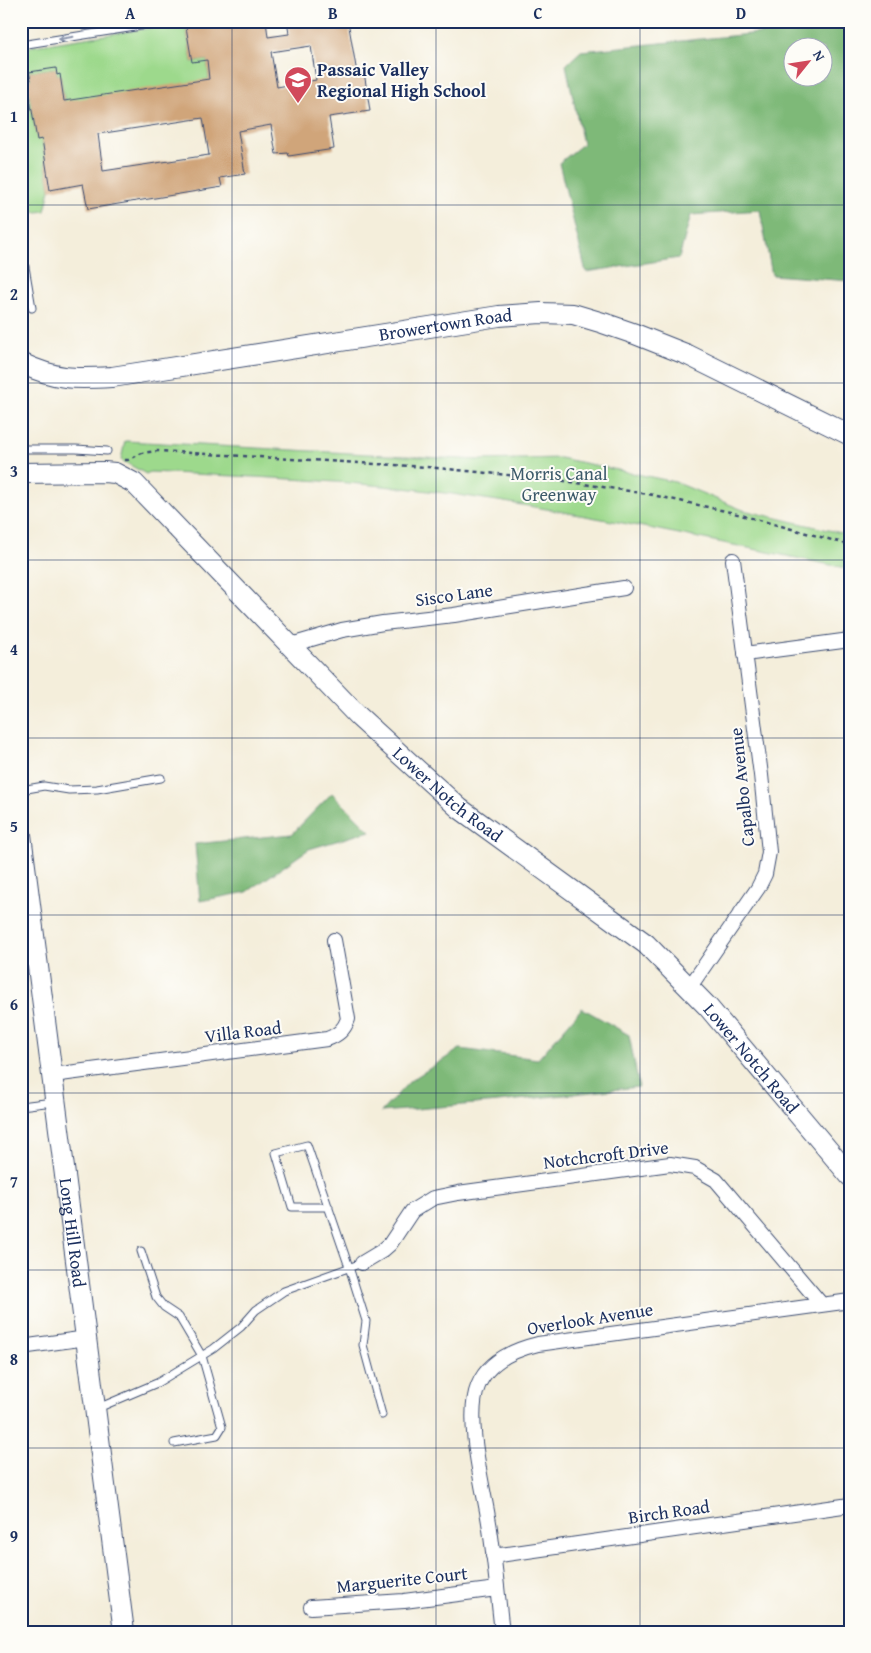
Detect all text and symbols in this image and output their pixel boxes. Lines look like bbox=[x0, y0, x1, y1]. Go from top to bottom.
text: A bbox=[125, 1, 136, 25]
text: B bbox=[328, 1, 338, 25]
text: C bbox=[533, 1, 543, 25]
text: D bbox=[736, 1, 746, 25]
one-way arrow bbox=[58, 33, 74, 43]
north arrow bbox=[784, 38, 834, 88]
text: N bbox=[808, 46, 831, 65]
place label: Passaic Valley Regional High School bbox=[317, 56, 486, 104]
school or university icon: Passaic Valley Regional High School bbox=[283, 65, 313, 104]
text: 1 bbox=[10, 104, 18, 128]
text: 2 bbox=[10, 282, 18, 306]
street label: Browertown Road bbox=[377, 301, 513, 348]
text: 3 bbox=[10, 459, 18, 483]
park label: Morris Canal Greenway bbox=[511, 460, 607, 508]
street label: Sisco Lane bbox=[413, 576, 494, 613]
text: 4 bbox=[10, 637, 18, 661]
street label: Capalbo Avenue bbox=[722, 726, 761, 848]
street label: Lower Notch Road bbox=[387, 740, 509, 849]
text: 5 bbox=[10, 814, 18, 838]
text: 6 bbox=[10, 992, 18, 1016]
street label: Lower Notch Road bbox=[697, 997, 806, 1119]
street label: Villa Road bbox=[203, 1013, 283, 1050]
street label: Notchcroft Drive bbox=[542, 1133, 670, 1176]
text: 7 bbox=[10, 1169, 18, 1193]
street label: Long Hill Road bbox=[52, 1176, 93, 1289]
street label: Overlook Avenue bbox=[525, 1295, 655, 1342]
text: 8 bbox=[10, 1347, 18, 1371]
street label: Birch Road bbox=[627, 1492, 712, 1531]
text: 9 bbox=[10, 1524, 18, 1548]
street label: Marguerite Court bbox=[335, 1559, 469, 1600]

